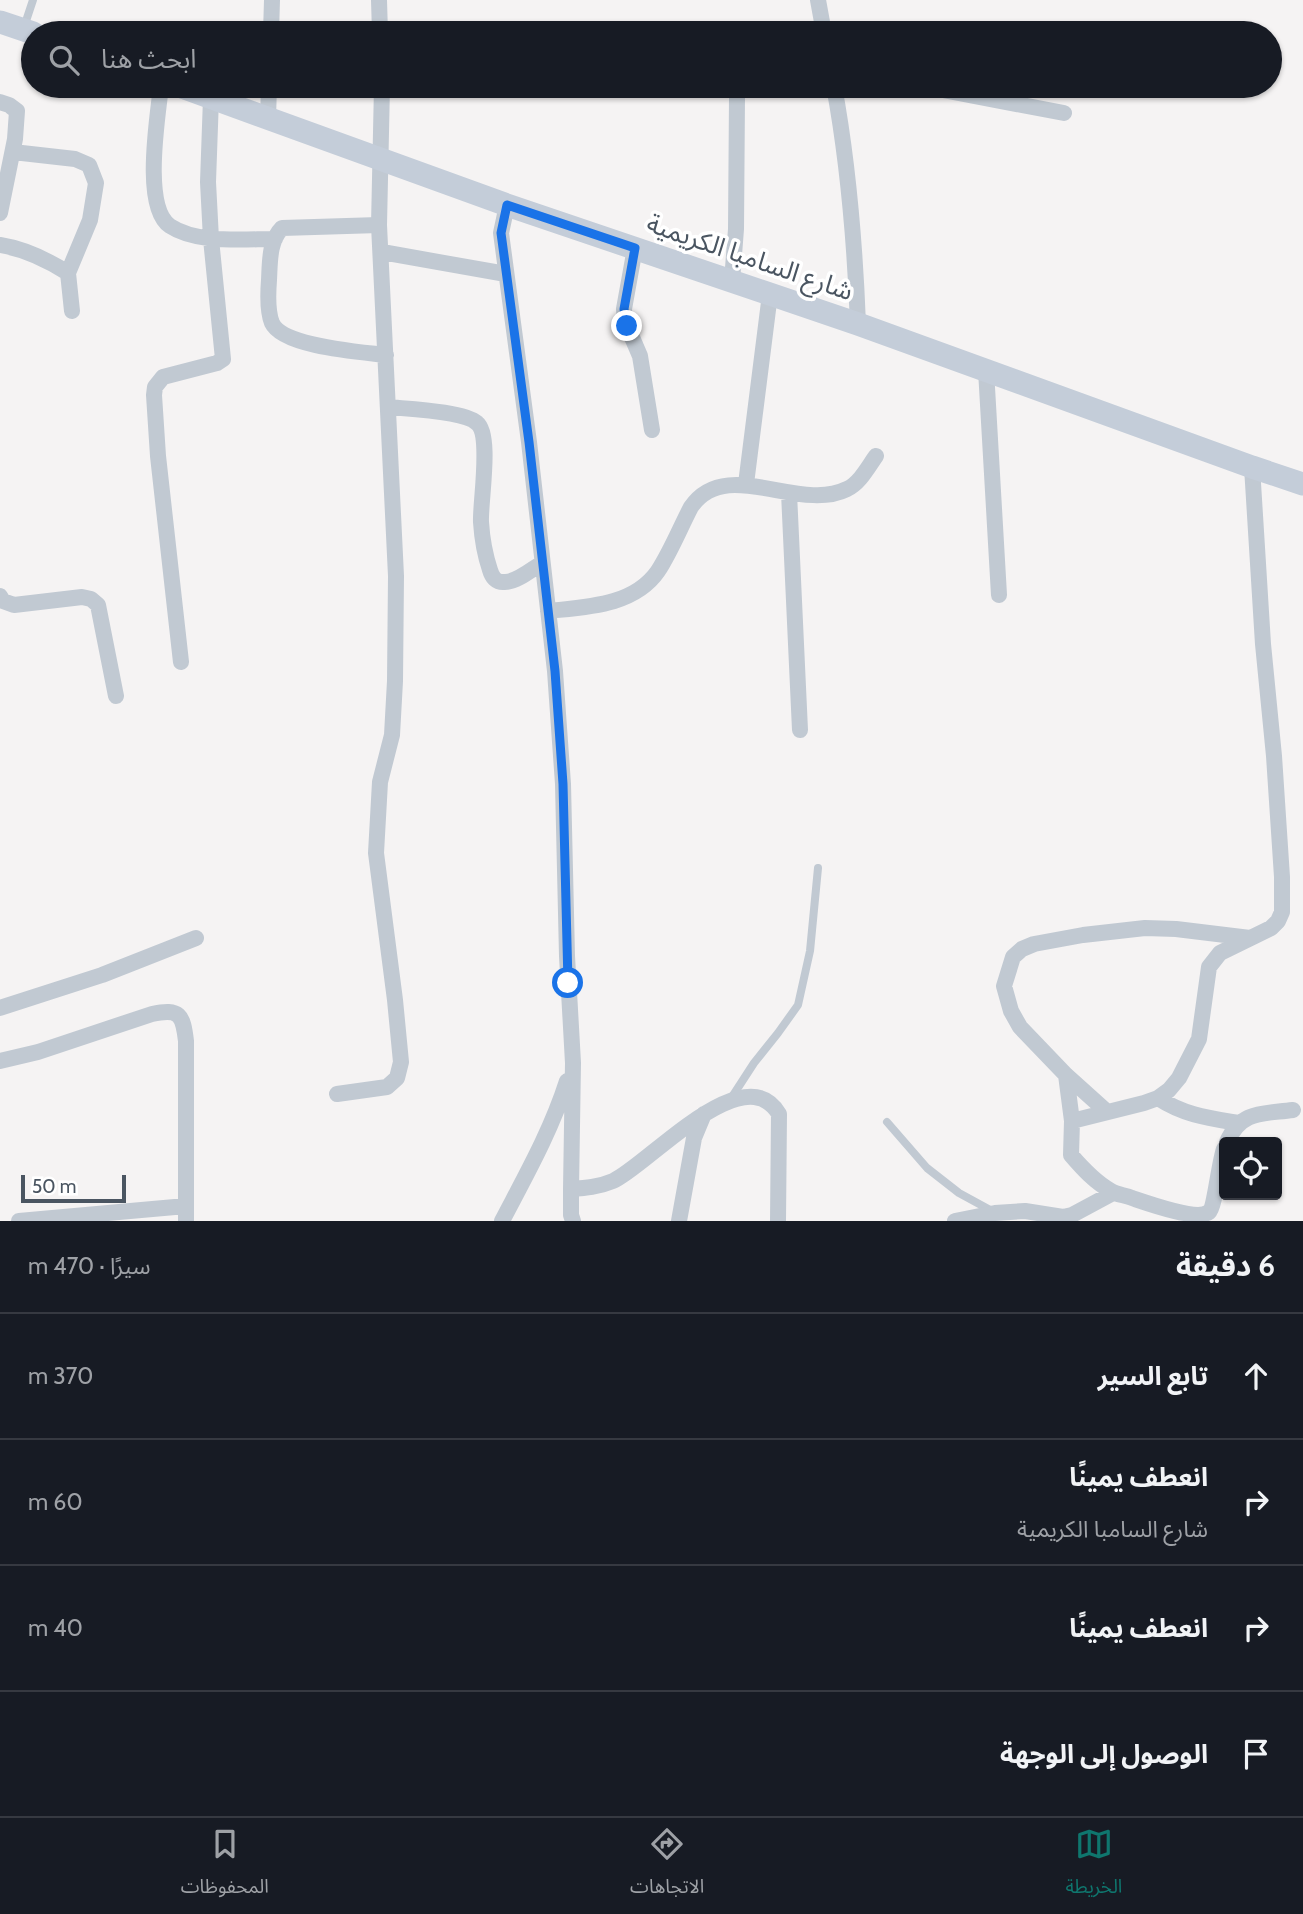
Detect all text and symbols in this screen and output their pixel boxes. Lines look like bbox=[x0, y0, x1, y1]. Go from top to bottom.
search box bbox=[21, 21, 1282, 98]
icon: search bbox=[45, 41, 83, 79]
text: ابحث هنا bbox=[101, 43, 196, 75]
street label: شارع السامبا الكريمية bbox=[642, 207, 857, 310]
route end bbox=[611, 310, 642, 341]
route start bbox=[552, 967, 583, 998]
map controls bbox=[1219, 1137, 1282, 1200]
button: locate bbox=[1219, 1137, 1282, 1200]
scale bar bbox=[21, 1172, 126, 1204]
text: 50 m bbox=[32, 1175, 76, 1198]
text: 6 دقيقة bbox=[1176, 1247, 1275, 1284]
text: سيرًا · 470 m bbox=[28, 1252, 151, 1280]
icon: ahead bbox=[1237, 1357, 1275, 1395]
text: تابع السير bbox=[1098, 1360, 1208, 1392]
text: 370 m bbox=[28, 1362, 93, 1390]
text: انعطف يمينًا bbox=[1069, 1461, 1208, 1493]
icon: right bbox=[1237, 1483, 1275, 1521]
text: 60 m bbox=[28, 1488, 82, 1516]
text: شارع السامبا الكريمية bbox=[1017, 1515, 1208, 1543]
icon: right bbox=[1237, 1609, 1275, 1647]
text: انعطف يمينًا bbox=[1069, 1612, 1208, 1644]
text: 40 m bbox=[28, 1614, 83, 1642]
icon: arrive bbox=[1237, 1735, 1275, 1773]
text: الوصول إلى الوجهة bbox=[1000, 1738, 1208, 1770]
tab: المحفوظات bbox=[181, 1825, 269, 1907]
tab: الاتجاهات bbox=[630, 1825, 704, 1907]
tab: الخريطة bbox=[1065, 1825, 1122, 1907]

